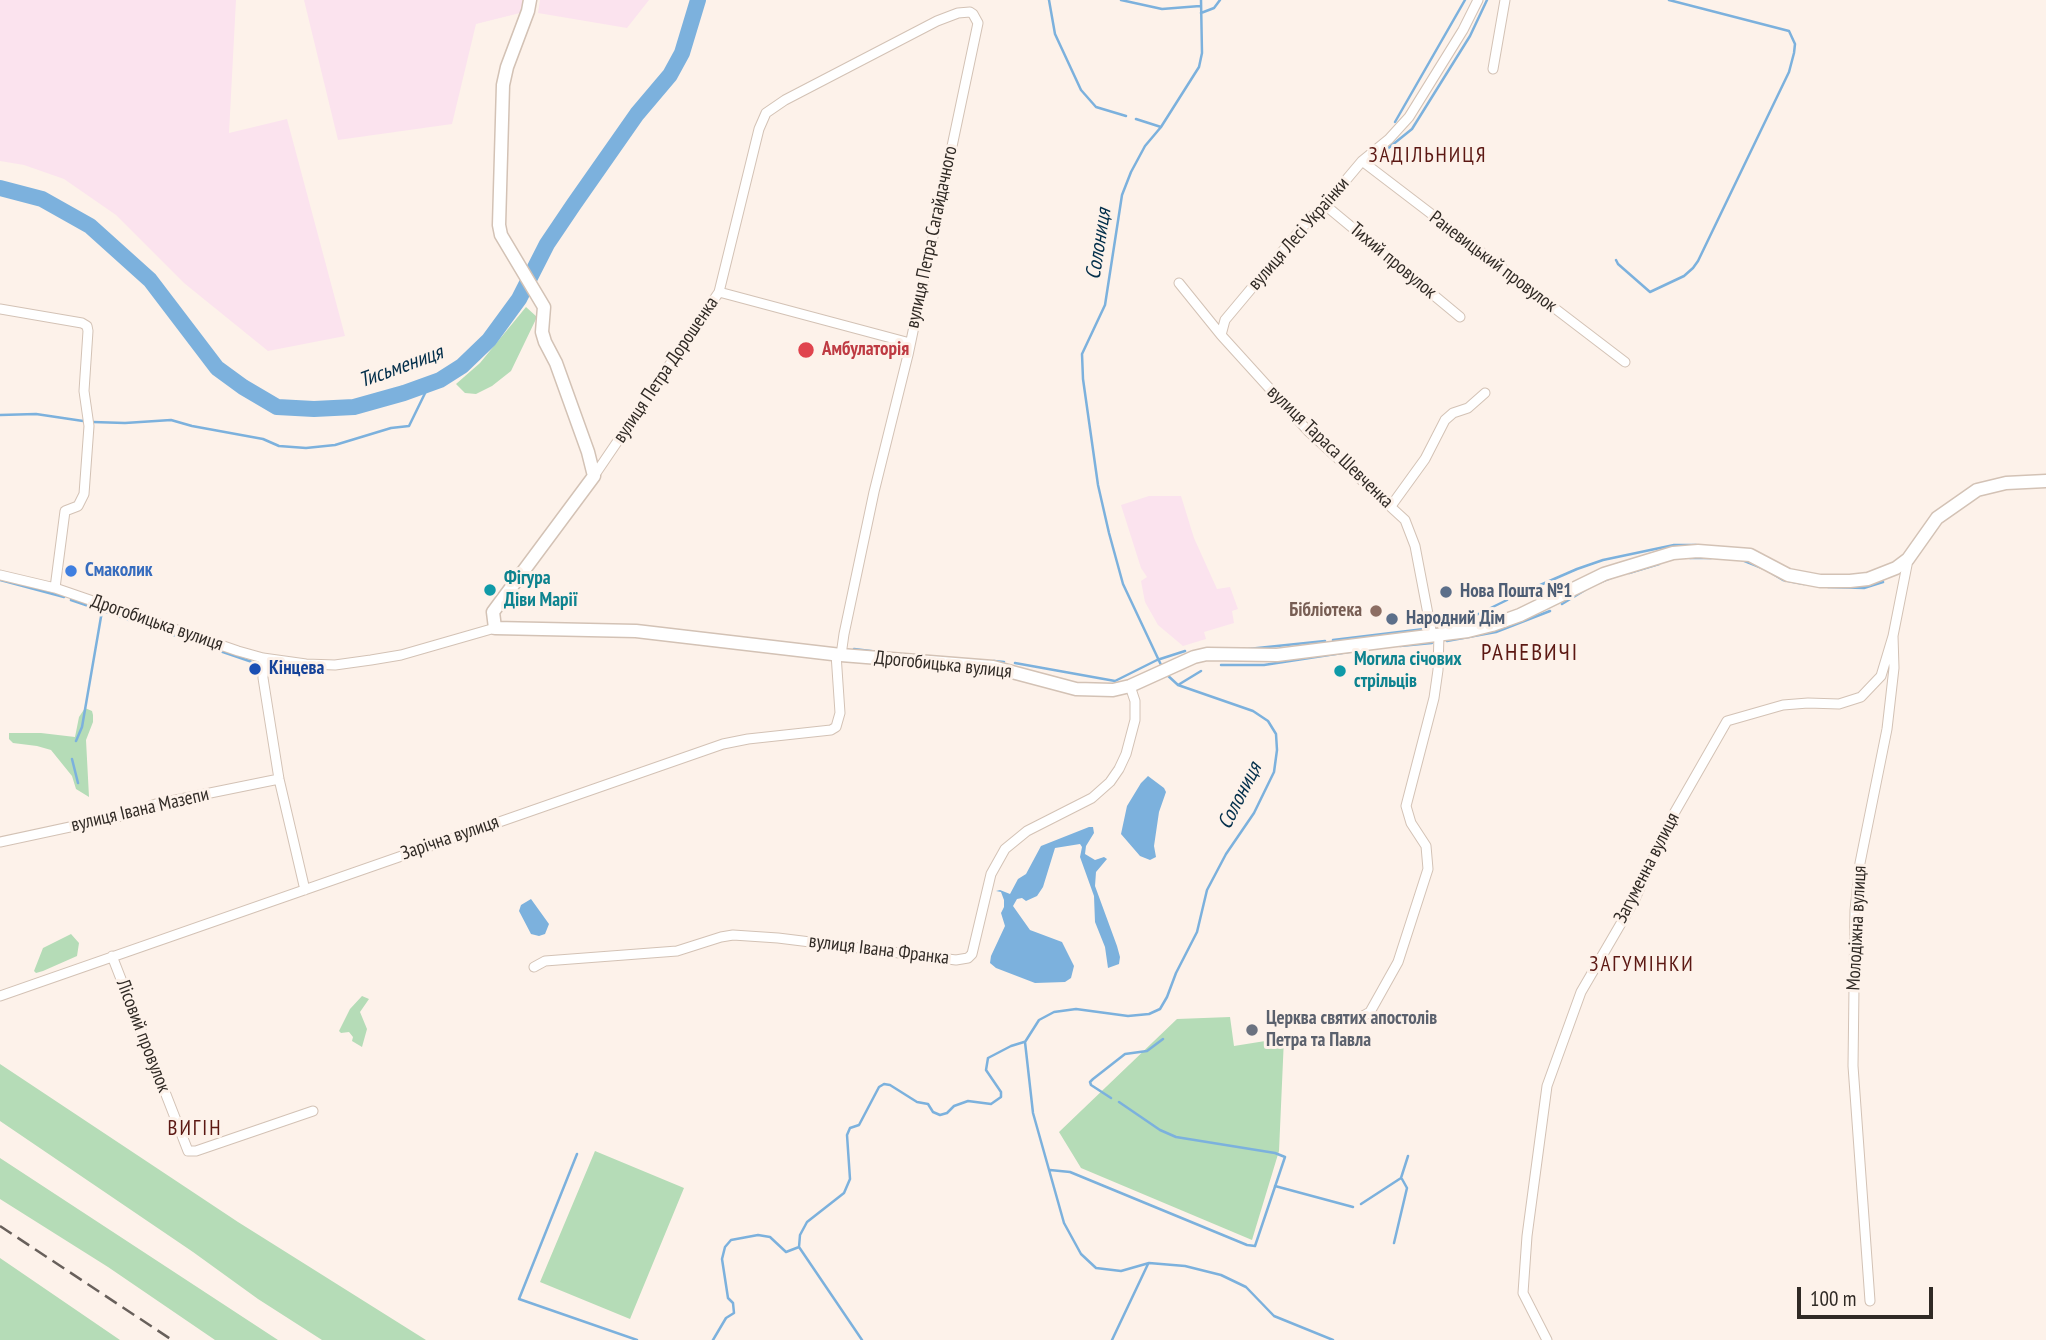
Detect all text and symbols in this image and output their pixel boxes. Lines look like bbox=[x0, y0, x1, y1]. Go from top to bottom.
district label: ЗАДІЛЬНИЦЯ bbox=[1370, 143, 1486, 169]
street label: вулиця Петра Сагайдачного bbox=[902, 144, 962, 330]
street label: вулиця Лесі Українки bbox=[1244, 173, 1354, 295]
water label: Солониця bbox=[1081, 207, 1117, 281]
street label: Раневицький провулок bbox=[1425, 207, 1561, 317]
street label: Тихий провулок bbox=[1345, 218, 1441, 304]
street label: вулиця Петра Дорошенка bbox=[609, 293, 723, 447]
place label: Амбулаторія bbox=[822, 339, 909, 361]
water label: Тисьмениця bbox=[356, 340, 446, 394]
marker: Амбулаторія bbox=[796, 340, 816, 360]
street label: вулиця Тараса Шевченка bbox=[1262, 381, 1398, 513]
place label: Смаколик bbox=[85, 560, 153, 582]
marker: Смаколик bbox=[63, 563, 79, 579]
place label: Фігура Діви Марії bbox=[504, 568, 578, 612]
place label: Нова Пошта №1 bbox=[1460, 581, 1572, 603]
marker: Фігура Діви Марії bbox=[482, 582, 498, 598]
marker: Нова Пошта №1 bbox=[1438, 584, 1454, 600]
street label: Дрогобицька вулиця bbox=[88, 590, 226, 656]
place label: Бібліотека bbox=[1289, 600, 1362, 622]
marker: Бібліотека bbox=[1368, 603, 1384, 619]
place label: Народний Дім bbox=[1406, 608, 1505, 630]
marker: Народний Дім bbox=[1384, 611, 1400, 627]
district label: РАНЕВИЧІ bbox=[1482, 639, 1578, 667]
street label: Дрогобицька вулиця bbox=[873, 646, 1013, 684]
place label: Могила січових стрільців bbox=[1354, 649, 1462, 693]
place label: Кінцева bbox=[269, 658, 324, 680]
marker: Кінцева bbox=[247, 661, 263, 677]
marker: Могила січових стрільців bbox=[1332, 663, 1348, 679]
water label: Солониця bbox=[1213, 758, 1267, 834]
street label: вулиця Івана Мазепи bbox=[69, 783, 211, 837]
street label: Загуменна вулиця bbox=[1609, 809, 1685, 927]
street label: Зарічна вулиця bbox=[398, 811, 502, 865]
street label: Молодіжна вулиця bbox=[1842, 865, 1872, 991]
street label: вулиця Івана Франка bbox=[808, 930, 950, 970]
district label: ЗАГУМІНКИ bbox=[1590, 952, 1694, 978]
street label: Лісовий провулок bbox=[111, 976, 175, 1096]
place label: Церква святих апостолів Петра та Павла bbox=[1266, 1008, 1437, 1052]
marker: Церква святих апостолів Петра та Павла bbox=[1244, 1022, 1260, 1038]
district label: ВИГІН bbox=[168, 1116, 222, 1142]
scale bar bbox=[1801, 1274, 1938, 1318]
text: 100 m bbox=[1810, 1285, 1856, 1312]

